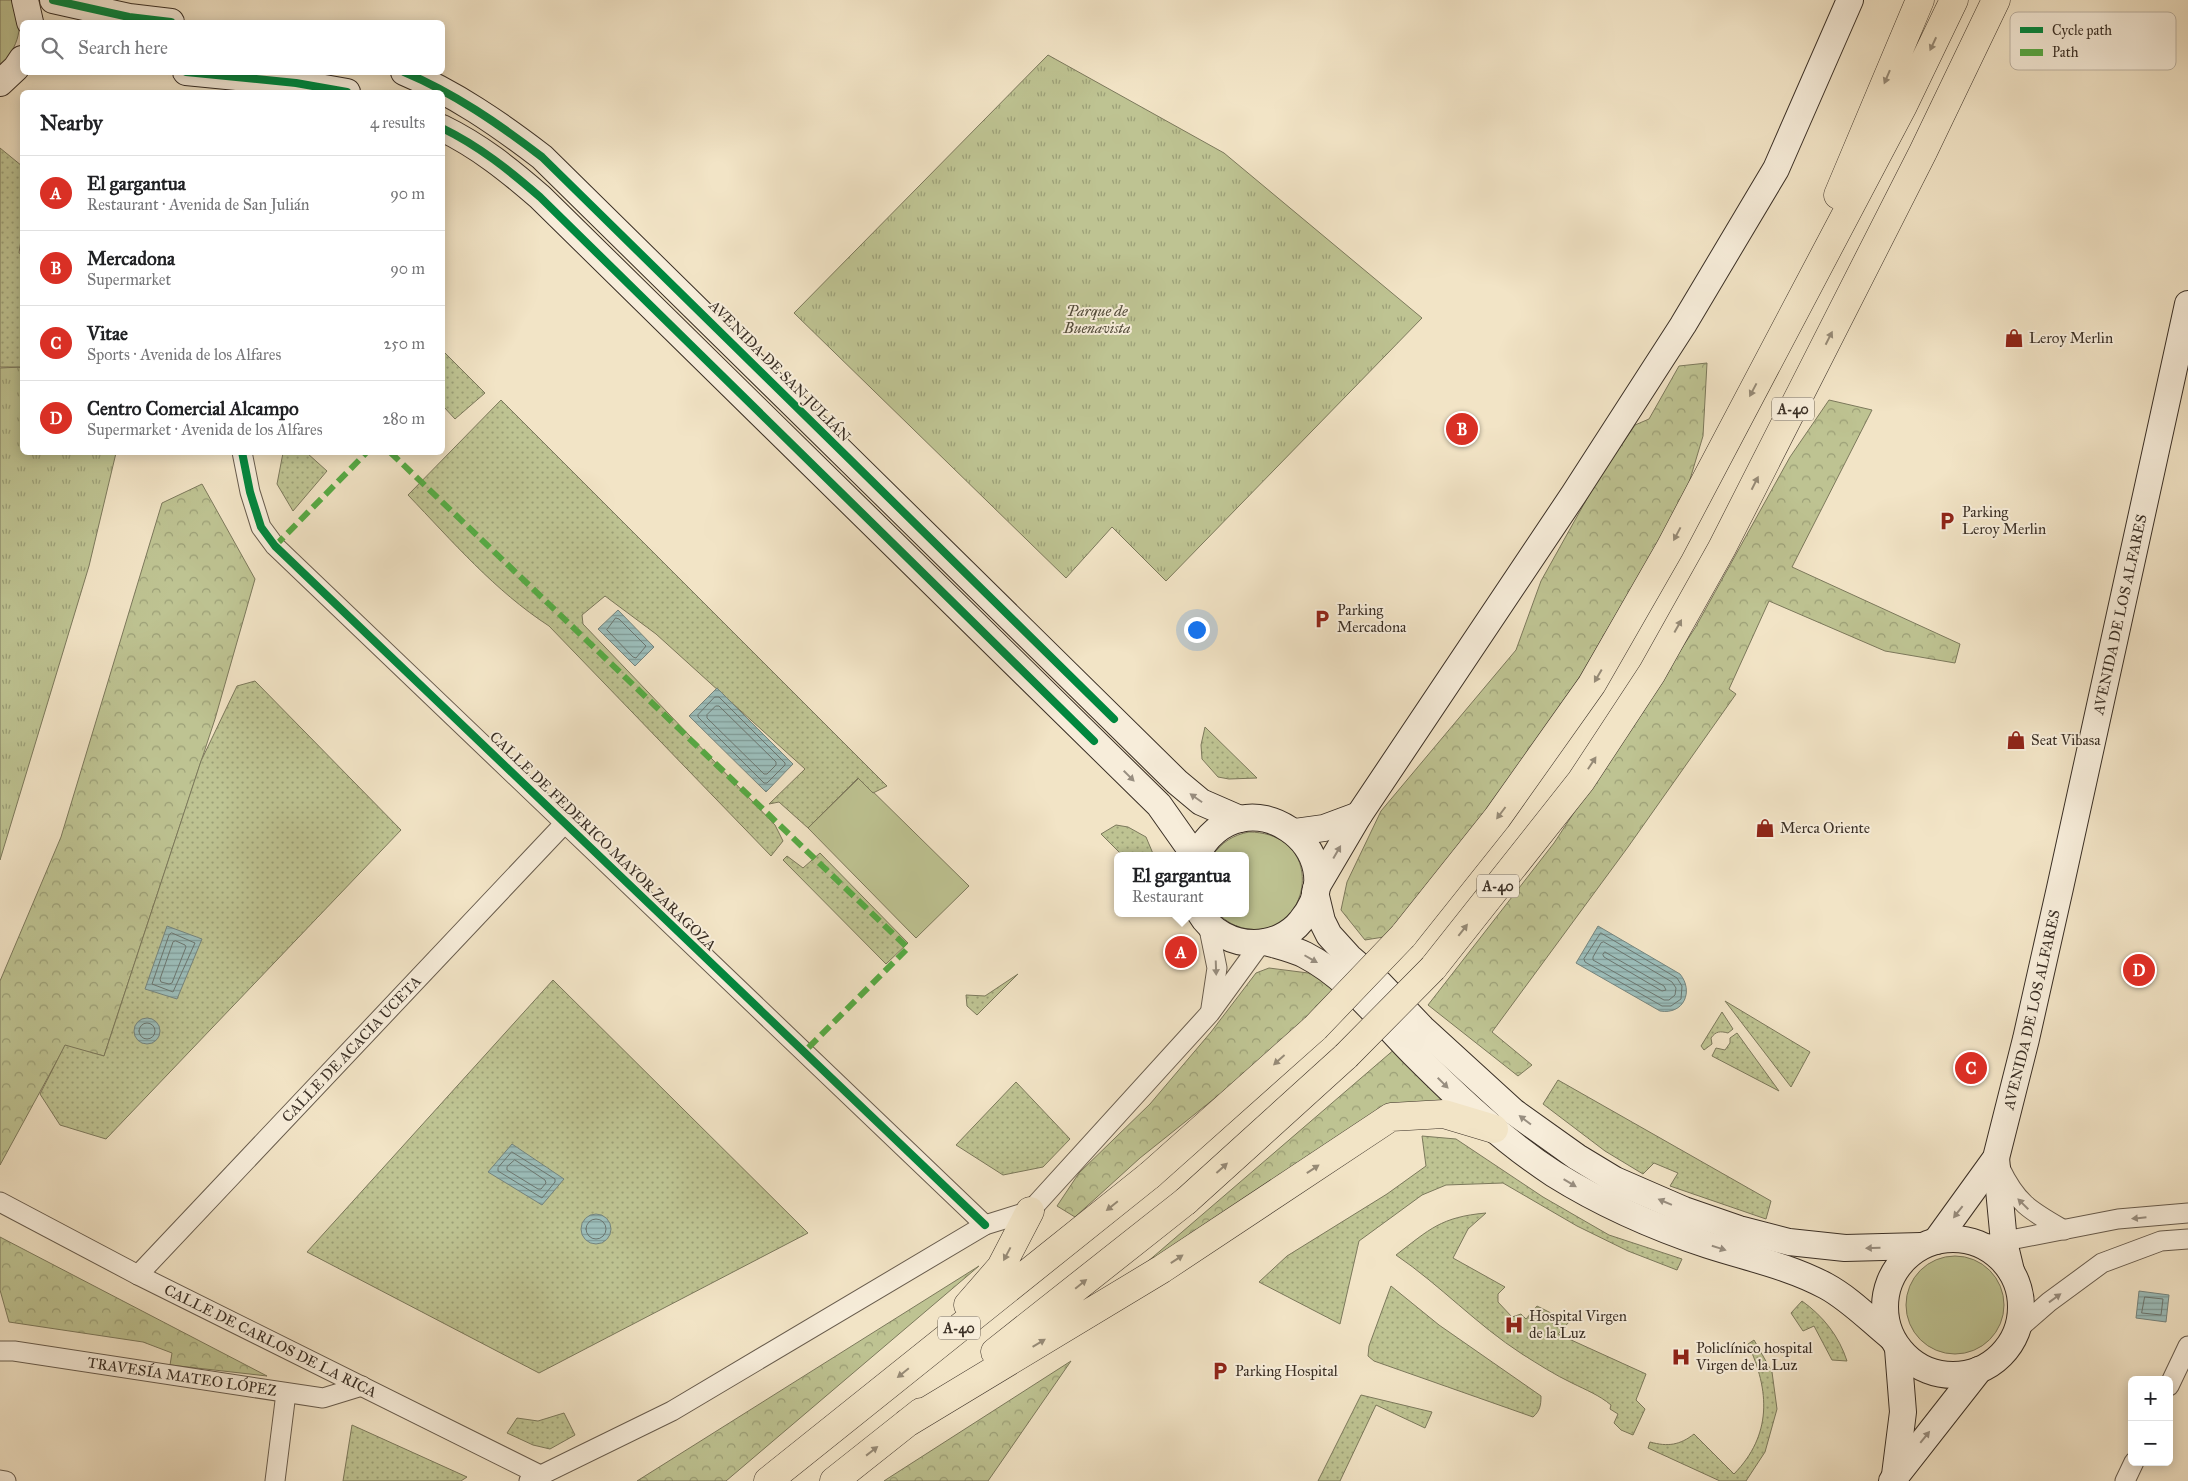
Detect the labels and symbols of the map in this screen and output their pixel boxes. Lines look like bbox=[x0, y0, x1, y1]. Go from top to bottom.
legend bbox=[2010, 12, 2176, 70]
text: Cycle path bbox=[2052, 22, 2112, 39]
one-way arrow bbox=[1928, 37, 1936, 51]
text: Path bbox=[2052, 44, 2079, 61]
one-way arrow bbox=[1883, 70, 1891, 84]
street label: AVENIDA DE SAN JULIÁN bbox=[704, 295, 855, 446]
park label: Parque de Buenavista bbox=[1063, 302, 1130, 337]
shop icon: Leroy Merlin bbox=[2003, 327, 2025, 349]
place label: Leroy Merlin bbox=[2029, 329, 2113, 347]
one-way arrow bbox=[1825, 331, 1833, 345]
one-way arrow bbox=[1749, 383, 1757, 398]
road number: A-40 bbox=[1772, 398, 1814, 420]
pin: B bbox=[1446, 410, 1478, 448]
one-way arrow bbox=[1751, 476, 1759, 490]
place label: Parking Leroy Merlin bbox=[1962, 503, 2046, 538]
parking icon: Parking Leroy Merlin bbox=[1936, 510, 1958, 532]
street label: AVENIDA DE LOS ALFARES bbox=[2089, 513, 2151, 717]
one-way arrow bbox=[1673, 527, 1681, 541]
place label: Parking Mercadona bbox=[1337, 601, 1407, 636]
parking icon: Parking Mercadona bbox=[1311, 608, 1333, 630]
your location bbox=[1184, 617, 1210, 643]
one-way arrow bbox=[1674, 619, 1683, 632]
one-way arrow bbox=[1593, 669, 1602, 682]
street label: CALLE DE FEDERICO MAYOR ZARAGOZA bbox=[486, 728, 720, 954]
shop icon: Seat Vibasa bbox=[2005, 729, 2027, 751]
place label: Seat Vibasa bbox=[2031, 731, 2101, 749]
one-way arrow bbox=[1587, 757, 1597, 770]
one-way arrow bbox=[1123, 769, 1135, 781]
one-way arrow bbox=[1190, 793, 1203, 803]
one-way arrow bbox=[1496, 806, 1506, 820]
shop icon: Merca Oriente bbox=[1754, 817, 1776, 839]
place label: Merca Oriente bbox=[1780, 819, 1870, 837]
one-way arrow bbox=[1333, 845, 1342, 858]
road number: A-40 bbox=[1477, 874, 1519, 898]
street label: AVENIDA DE LOS ALFARES bbox=[1999, 908, 2064, 1112]
one-way arrow bbox=[1458, 924, 1469, 937]
pin: A bbox=[1165, 933, 1197, 971]
pin: D bbox=[2123, 951, 2155, 989]
one-way arrow bbox=[1304, 955, 1318, 963]
one-way arrow bbox=[1212, 961, 1220, 977]
street label: CALLE DE ACACIA UCETA bbox=[278, 972, 425, 1126]
pin: C bbox=[1955, 1049, 1987, 1087]
one-way arrow bbox=[1273, 1054, 1285, 1066]
one-way arrow bbox=[1437, 1077, 1449, 1089]
one-way arrow bbox=[1518, 1115, 1532, 1125]
one-way arrow bbox=[1216, 1163, 1229, 1174]
one-way arrow bbox=[1306, 1164, 1319, 1174]
one-way arrow bbox=[1564, 1179, 1577, 1188]
one-way arrow bbox=[1658, 1198, 1672, 1206]
one-way arrow bbox=[2018, 1198, 2030, 1210]
one-way arrow bbox=[1106, 1200, 1119, 1211]
one-way arrow bbox=[1952, 1206, 1963, 1219]
one-way arrow bbox=[2131, 1214, 2147, 1222]
one-way arrow bbox=[1711, 1245, 1726, 1253]
one-way arrow bbox=[1865, 1245, 1881, 1253]
one-way arrow bbox=[1003, 1247, 1011, 1261]
one-way arrow bbox=[1171, 1254, 1184, 1264]
one-way arrow bbox=[1074, 1279, 1087, 1290]
street label: CALLE DE CARLOS DE LA RICA bbox=[161, 1280, 380, 1401]
one-way arrow bbox=[2049, 1293, 2062, 1303]
place label: Hospital Virgen de la Luz bbox=[1529, 1307, 1627, 1342]
hospital icon: Hospital Virgen de la Luz bbox=[1503, 1314, 1525, 1336]
road number: A-40 bbox=[938, 1316, 980, 1340]
one-way arrow bbox=[1032, 1339, 1045, 1348]
place label: Policlínico hospital Virgen de la Luz bbox=[1695, 1339, 1814, 1374]
hospital icon: Policlínico hospital Virgen de la Luz bbox=[1670, 1346, 1692, 1368]
street label: TRAVESÍA MATEO LÓPEZ bbox=[86, 1353, 278, 1400]
parking icon: Parking Hospital bbox=[1209, 1360, 1231, 1382]
place label: Parking Hospital bbox=[1235, 1362, 1339, 1380]
one-way arrow bbox=[897, 1367, 910, 1378]
one-way arrow bbox=[1920, 1431, 1931, 1444]
one-way arrow bbox=[865, 1445, 878, 1456]

